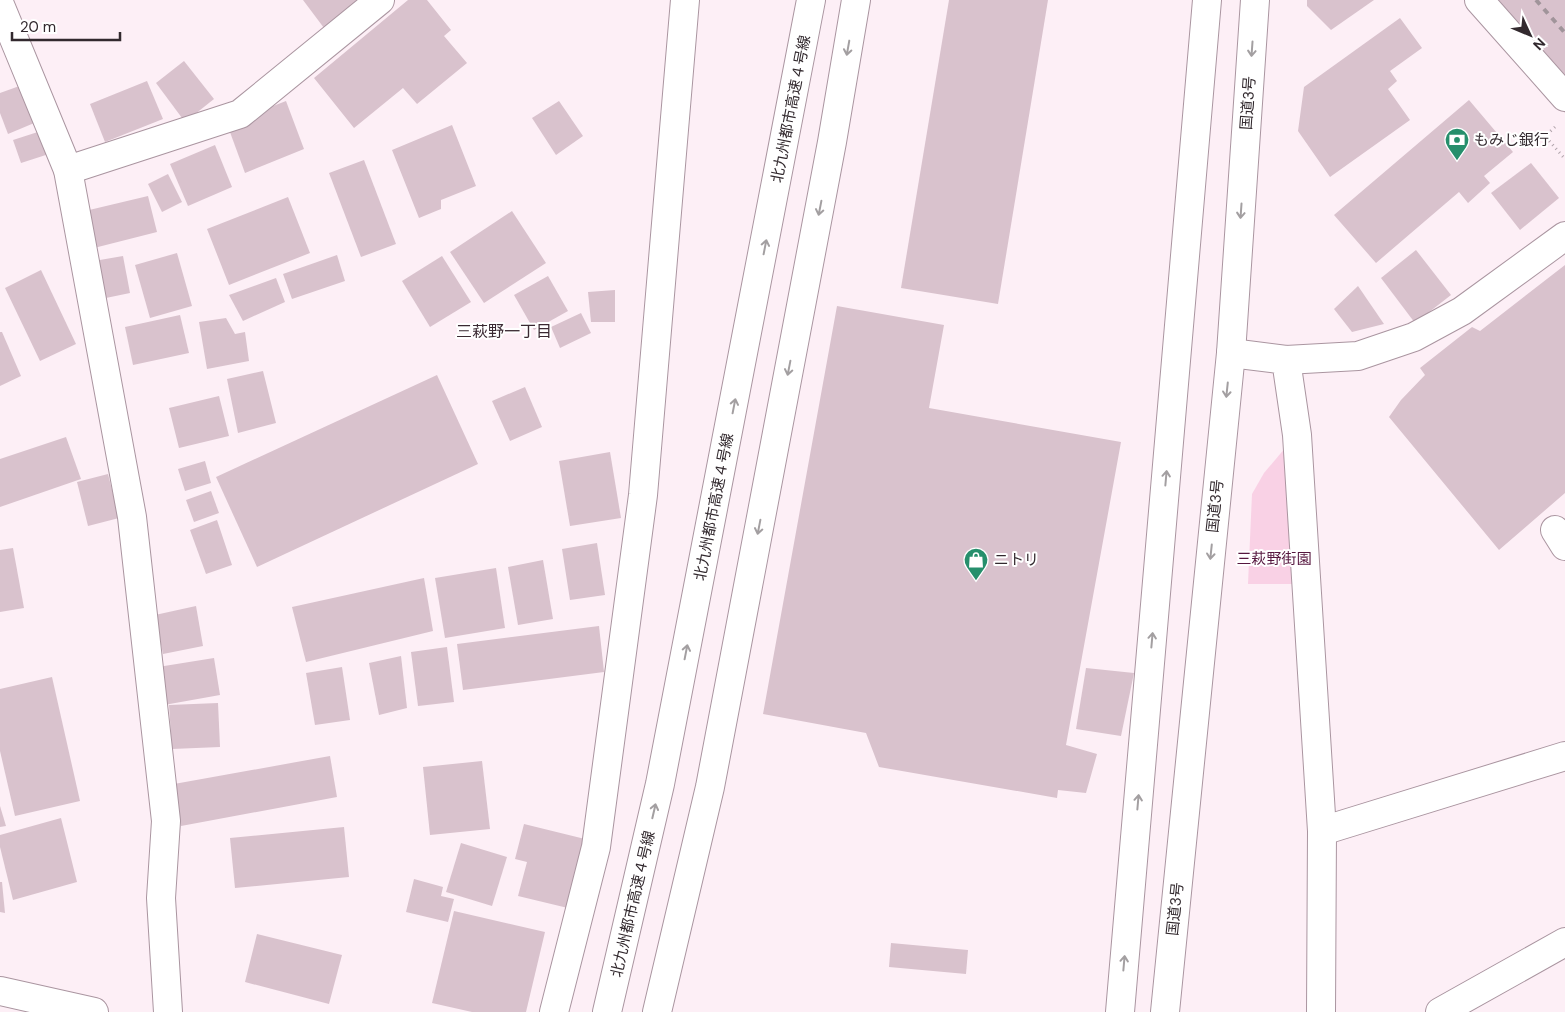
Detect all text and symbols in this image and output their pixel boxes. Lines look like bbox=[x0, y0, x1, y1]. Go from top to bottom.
scale bar bbox=[12, 10, 120, 42]
north arrow bbox=[1505, 10, 1555, 60]
text: 20 m bbox=[20, 17, 56, 37]
street label: 北九州都市高速４号線 bbox=[767, 33, 815, 185]
text: N bbox=[1529, 34, 1549, 54]
one-way arrow bbox=[842, 40, 852, 56]
one-way arrow bbox=[1247, 40, 1256, 56]
street label: 国道3号 bbox=[1236, 75, 1260, 131]
bank icon: もみじ銀行 bbox=[1444, 127, 1470, 161]
place label: もみじ銀行 bbox=[1474, 130, 1549, 150]
one-way arrow bbox=[814, 200, 824, 216]
one-way arrow bbox=[1236, 202, 1245, 218]
one-way arrow bbox=[760, 239, 770, 255]
district label: 三萩野一丁目 bbox=[456, 321, 552, 342]
one-way arrow bbox=[784, 359, 794, 375]
one-way arrow bbox=[1222, 382, 1232, 398]
one-way arrow bbox=[729, 399, 739, 415]
street label: 北九州都市高速４号線 bbox=[690, 431, 738, 583]
one-way arrow bbox=[1161, 470, 1171, 486]
street label: 国道3号 bbox=[1202, 478, 1228, 534]
one-way arrow bbox=[754, 519, 764, 535]
one-way arrow bbox=[1206, 544, 1216, 560]
shop icon: ニトリ bbox=[963, 547, 989, 581]
park label: 三萩野街園 bbox=[1236, 549, 1312, 569]
place label: ニトリ bbox=[994, 550, 1039, 570]
one-way arrow bbox=[1148, 632, 1157, 648]
one-way arrow bbox=[682, 644, 691, 660]
one-way arrow bbox=[1134, 794, 1143, 810]
one-way arrow bbox=[650, 804, 659, 820]
street label: 北九州都市高速４号線 bbox=[606, 829, 660, 979]
street label: 国道3号 bbox=[1162, 881, 1188, 937]
one-way arrow bbox=[1120, 956, 1129, 972]

